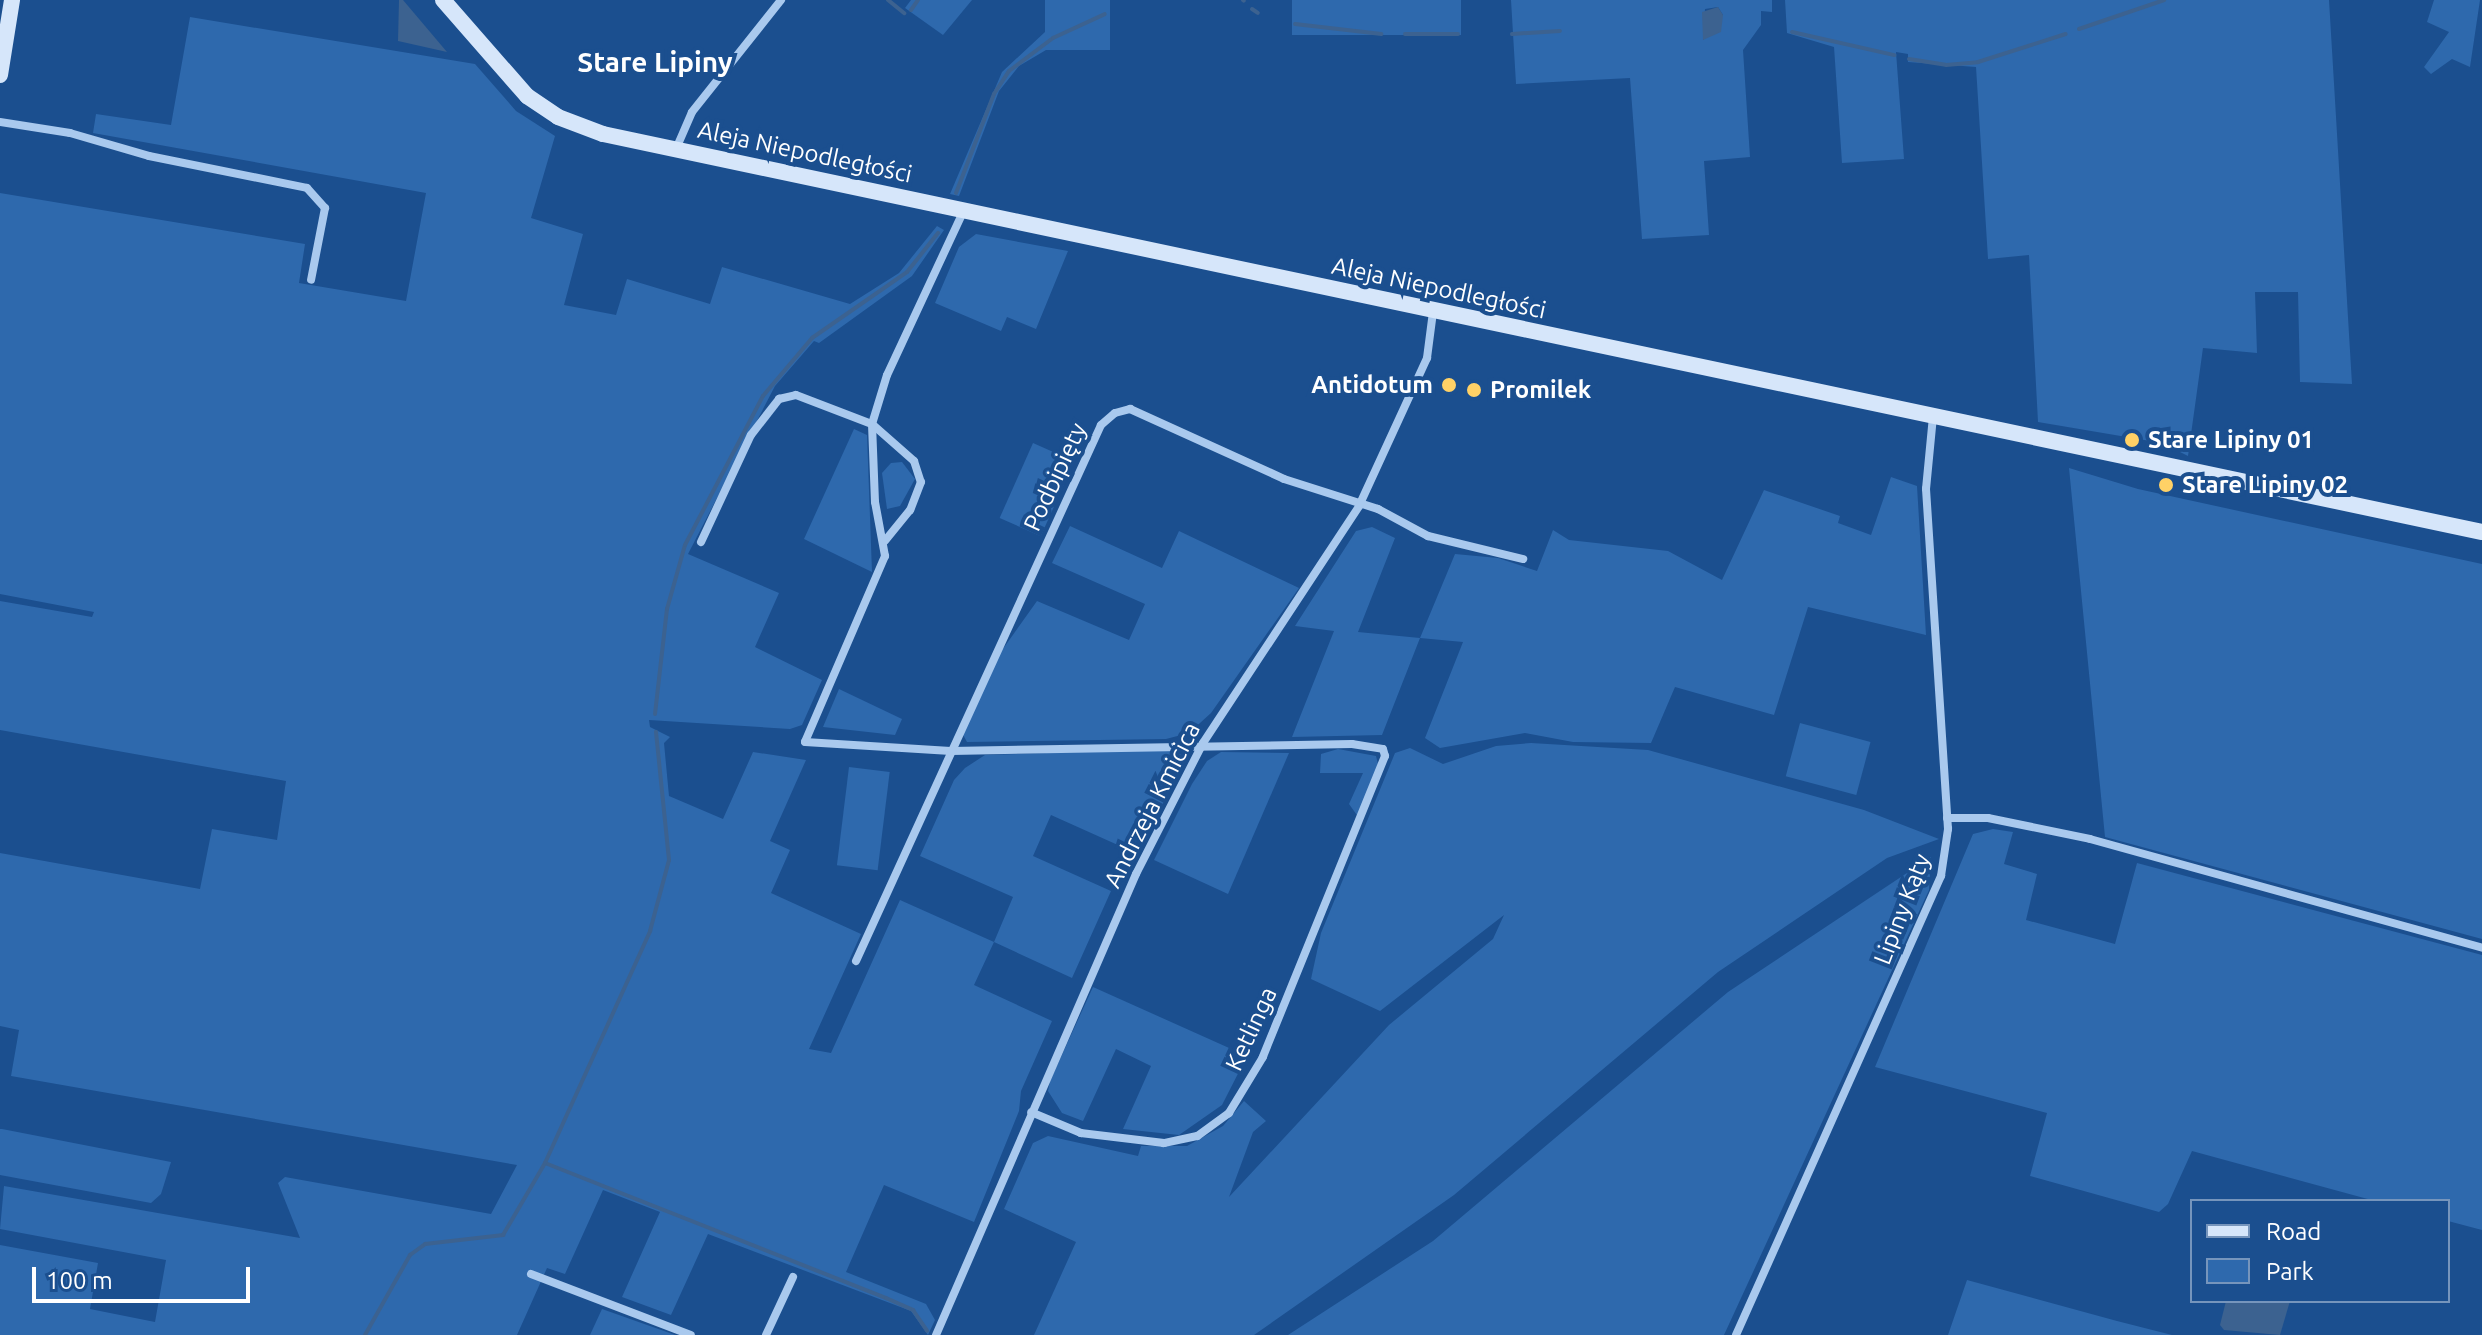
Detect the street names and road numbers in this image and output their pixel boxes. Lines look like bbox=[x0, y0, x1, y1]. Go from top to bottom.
street label: Aleja Niepodległości bbox=[695, 115, 915, 189]
street label: Aleja Niepodległości bbox=[1329, 251, 1549, 325]
street label: Podbipięty bbox=[1017, 418, 1093, 536]
street label: Andrzeja Kmicica bbox=[1098, 717, 1206, 893]
street label: Lipiny Kąty bbox=[1868, 849, 1936, 969]
street label: Ketlinga bbox=[1219, 983, 1283, 1075]

